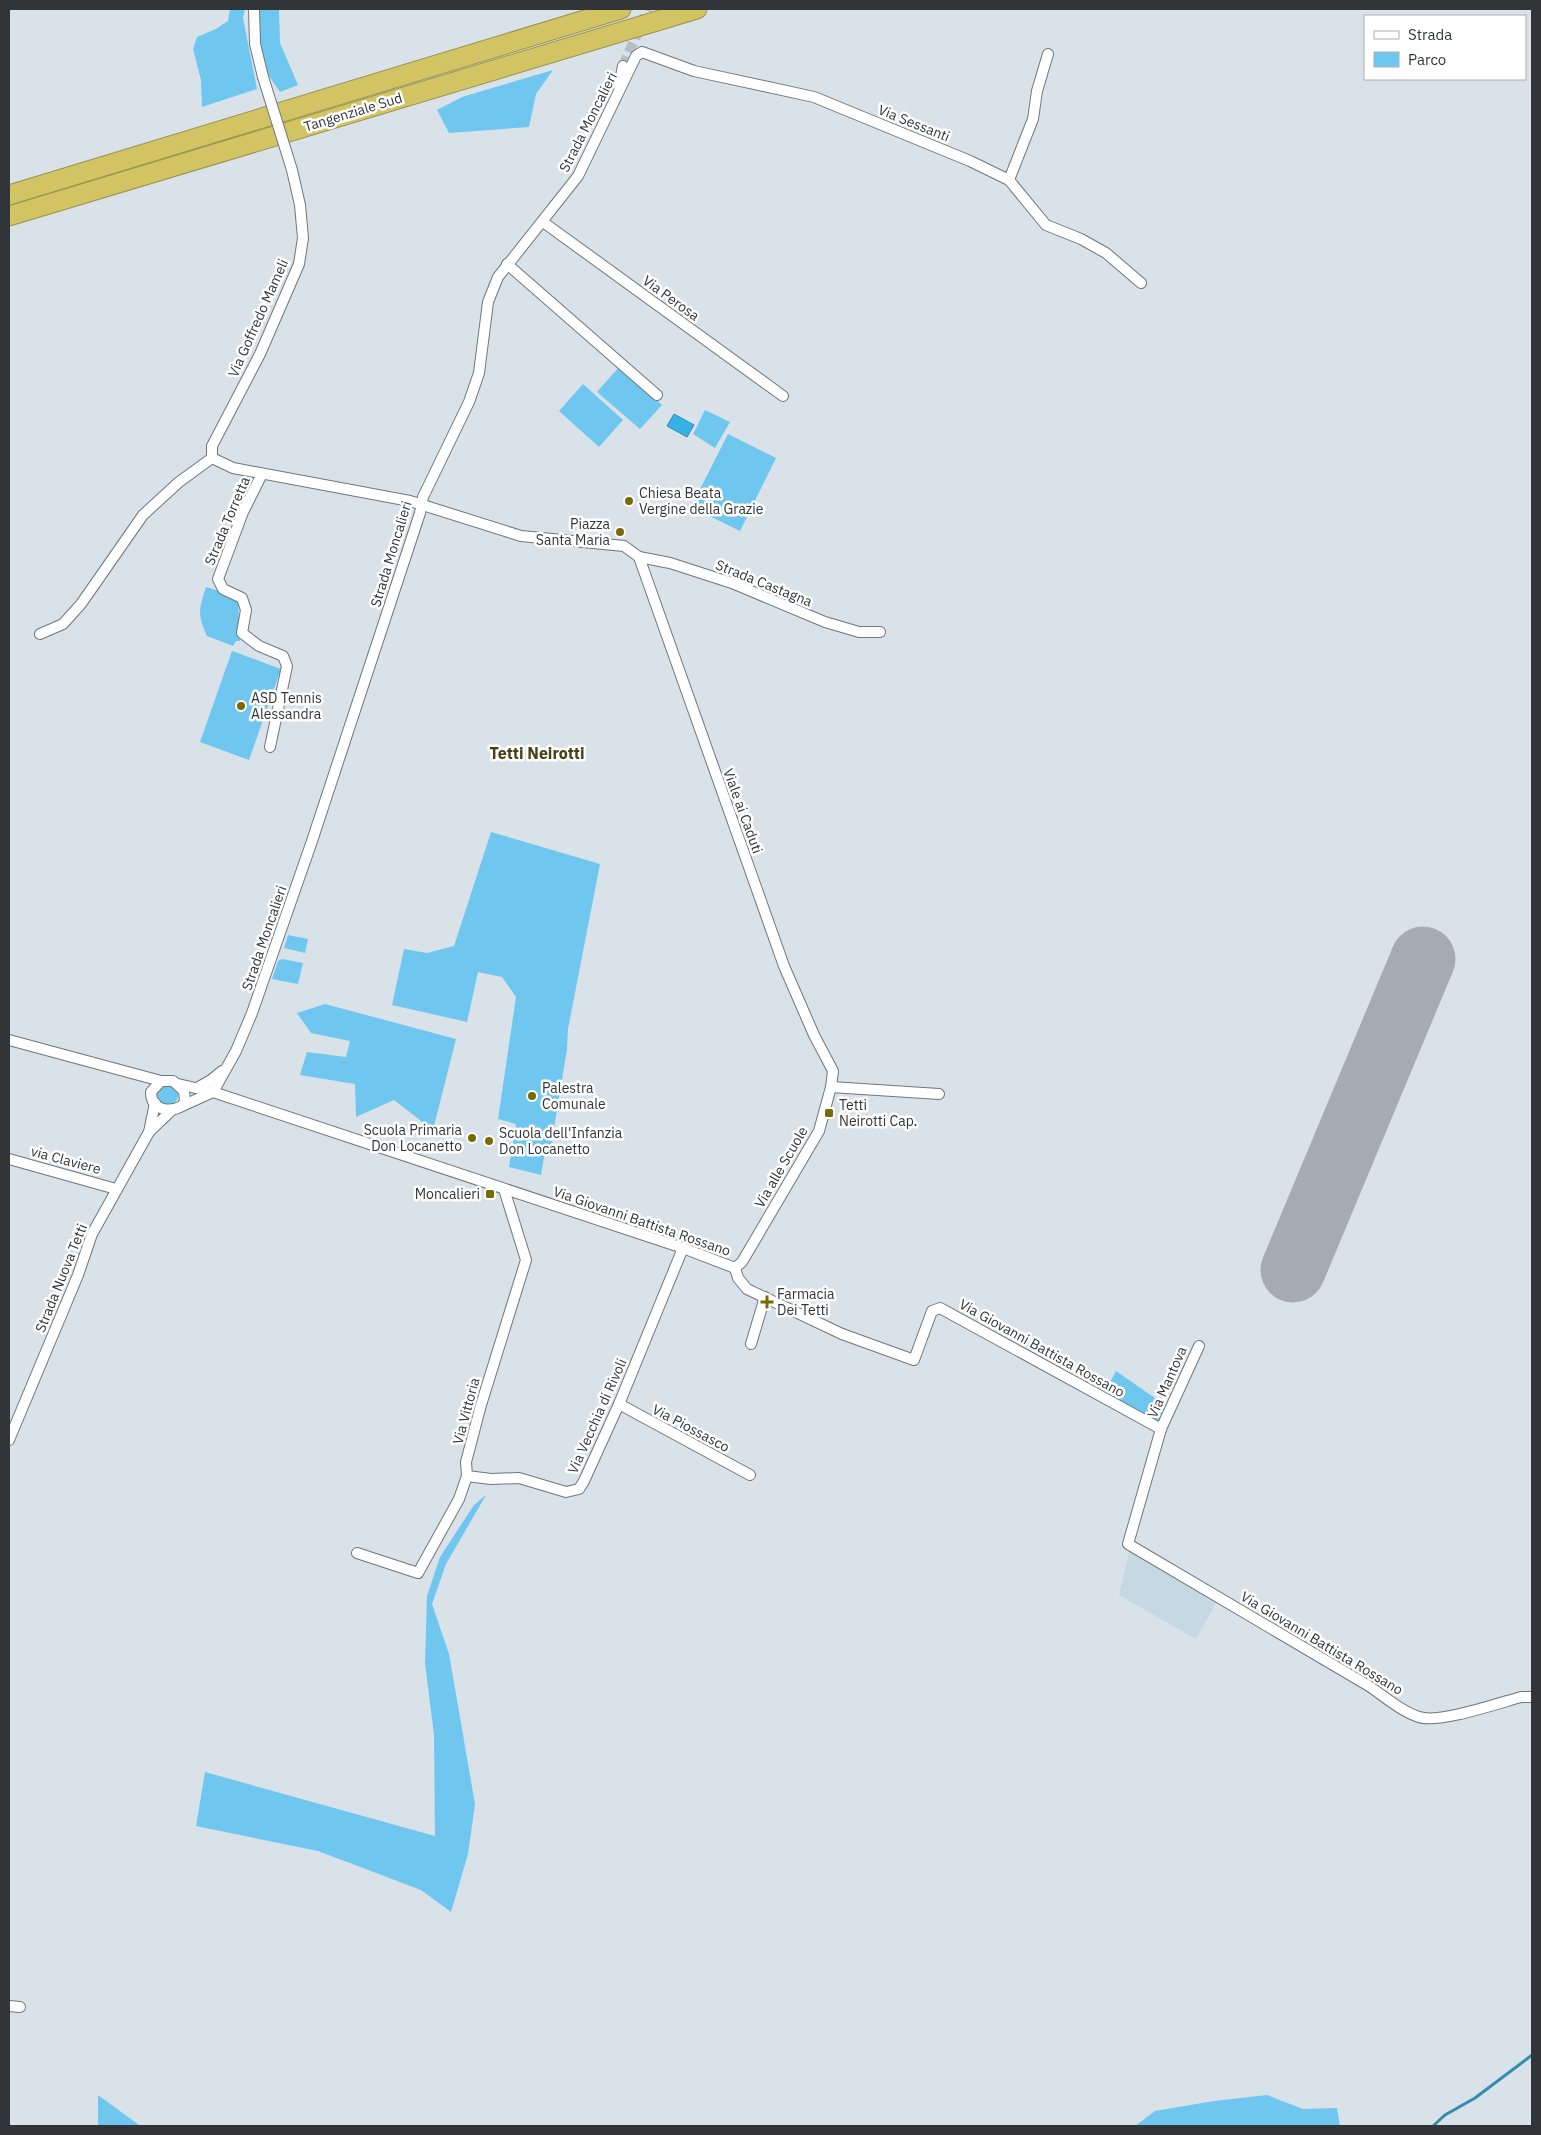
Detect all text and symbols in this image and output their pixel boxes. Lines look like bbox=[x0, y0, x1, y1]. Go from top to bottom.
legend bbox=[1364, 15, 1526, 80]
text: Strada bbox=[1408, 25, 1452, 44]
text: Parco bbox=[1408, 50, 1446, 69]
street label: Strada Moncalieri bbox=[555, 69, 621, 175]
street label: Tangenziale Sud bbox=[302, 88, 404, 136]
street label: Via Sessanti bbox=[875, 100, 953, 146]
street label: Via Goffredo Mameli bbox=[224, 256, 292, 380]
street label: Via Perosa bbox=[639, 271, 703, 325]
street label: Strada Torretta bbox=[200, 474, 254, 568]
place label: Chiesa Beata Vergine della Grazie bbox=[639, 484, 764, 518]
marker: Chiesa Beata Vergine della Grazie bbox=[623, 495, 635, 507]
street label: Strada Moncalieri bbox=[366, 499, 416, 609]
place label: Piazza Santa Maria bbox=[536, 515, 611, 549]
marker: Piazza Santa Maria bbox=[614, 526, 626, 538]
street label: Strada Castagna bbox=[713, 555, 815, 611]
place label: ASD Tennis Alessandra bbox=[251, 689, 322, 723]
marker: ASD Tennis Alessandra bbox=[235, 700, 247, 712]
district label: Tetti Neirotti bbox=[489, 743, 585, 763]
street label: Viale ai Caduti bbox=[719, 766, 767, 856]
street label: Strada Moncalieri bbox=[238, 883, 290, 993]
place label: Palestra Comunale bbox=[542, 1079, 606, 1113]
marker: Palestra Comunale bbox=[526, 1090, 538, 1102]
place label: Tetti Neirotti Cap. bbox=[839, 1096, 917, 1130]
marker: Tetti Neirotti Cap. bbox=[823, 1107, 835, 1119]
place label: Scuola Primaria Don Locanetto bbox=[364, 1121, 463, 1155]
street label: Via alle Scuole bbox=[750, 1123, 812, 1211]
place label: Scuola dell'Infanzia Don Locanetto bbox=[499, 1124, 623, 1158]
marker: Scuola Primaria Don Locanetto bbox=[466, 1132, 478, 1144]
marker: Scuola dell'Infanzia Don Locanetto bbox=[483, 1135, 495, 1147]
street label: via Claviere bbox=[29, 1142, 103, 1178]
street label: Via Giovanni Battista Rossano bbox=[551, 1182, 733, 1260]
place label: Moncalieri bbox=[415, 1185, 480, 1203]
marker: Moncalieri bbox=[484, 1188, 496, 1200]
street label: Strada Nuova Tetti bbox=[31, 1221, 91, 1335]
place label: Farmacia Dei Tetti bbox=[777, 1285, 835, 1319]
street label: Via Giovanni Battista Rossano bbox=[956, 1295, 1128, 1401]
marker: Farmacia Dei Tetti bbox=[761, 1296, 773, 1308]
street label: Via Mantova bbox=[1143, 1343, 1191, 1421]
street label: Via Vecchia di Rivoli bbox=[564, 1356, 630, 1476]
street label: Via Vittoria bbox=[448, 1375, 484, 1446]
street label: Via Piossasco bbox=[649, 1400, 733, 1456]
street label: Via Giovanni Battista Rossano bbox=[1237, 1587, 1407, 1699]

